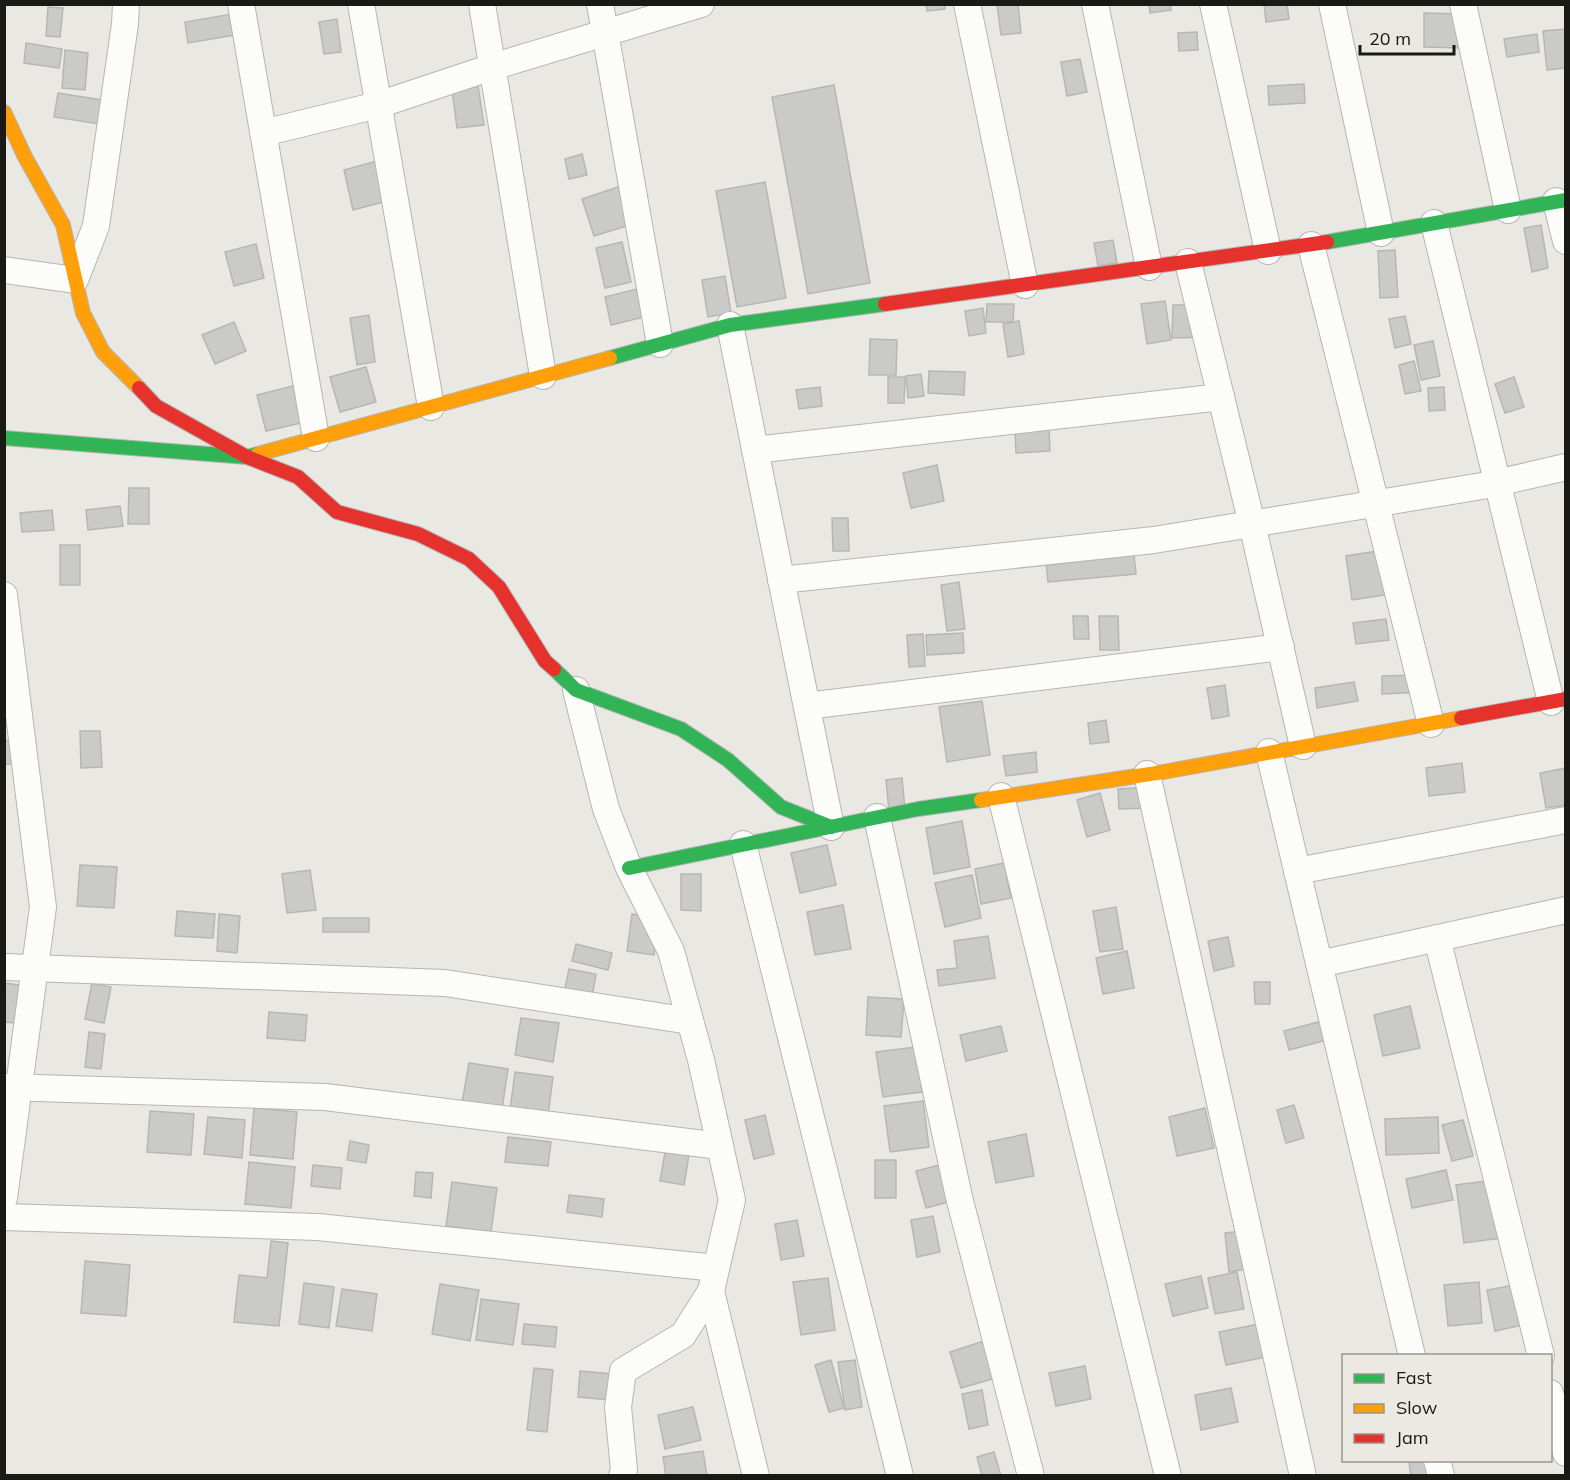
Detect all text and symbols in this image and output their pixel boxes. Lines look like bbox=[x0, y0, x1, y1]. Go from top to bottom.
scale bar bbox=[1360, 18, 1454, 56]
text: 20 m bbox=[1369, 27, 1411, 50]
legend bbox=[1342, 1354, 1552, 1462]
text: Fast bbox=[1396, 1366, 1432, 1389]
text: Slow bbox=[1396, 1396, 1438, 1419]
text: Jam bbox=[1396, 1426, 1429, 1449]

